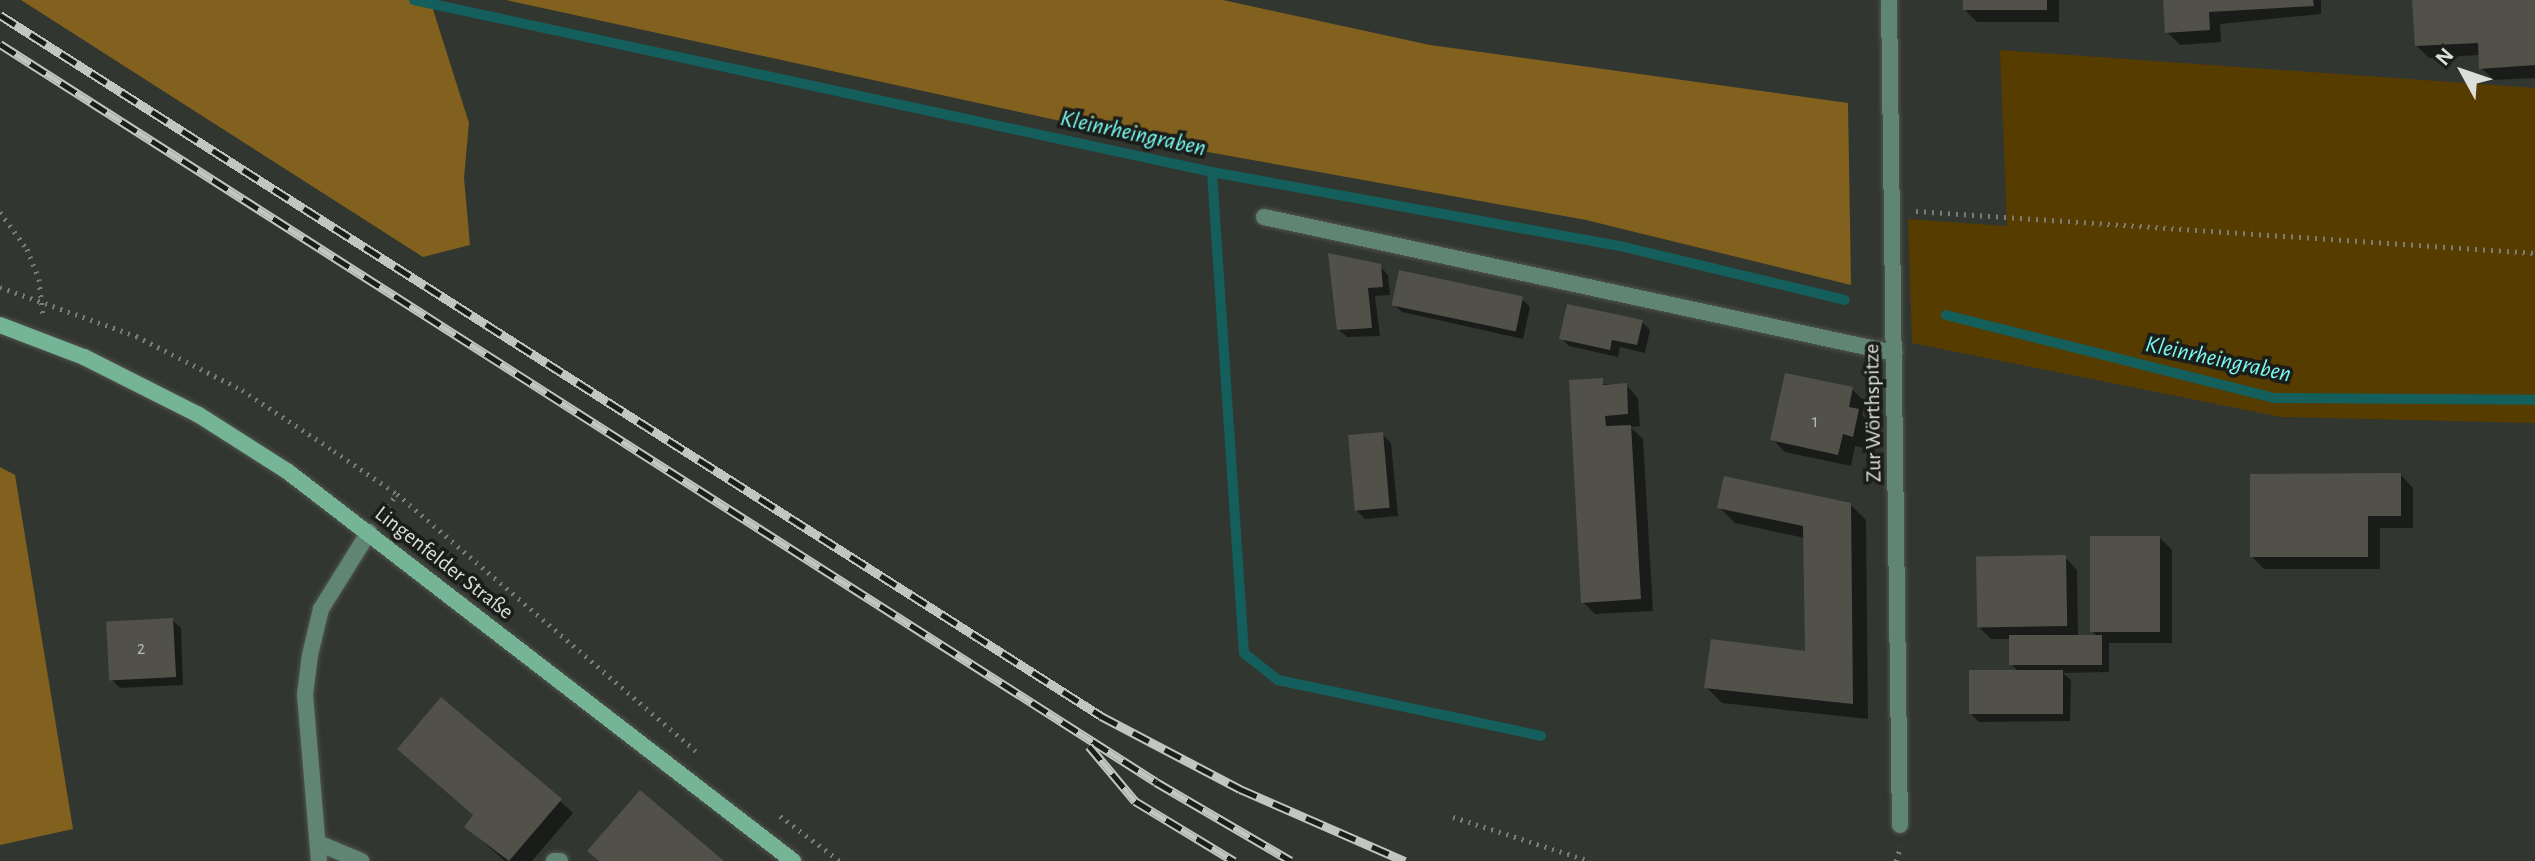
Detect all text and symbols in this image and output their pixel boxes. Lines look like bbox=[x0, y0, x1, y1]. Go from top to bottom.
north arrow bbox=[2423, 32, 2503, 112]
text: N bbox=[2431, 44, 2458, 70]
water label: Kleinrheingraben bbox=[1057, 105, 1209, 163]
water label: Kleinrheingraben bbox=[2142, 331, 2294, 389]
street label: Zur Wörthspitze bbox=[1859, 344, 1887, 482]
house number: 1 bbox=[1812, 411, 1818, 433]
street label: Lingenfelder Straße bbox=[369, 501, 519, 625]
house number: 2 bbox=[137, 638, 145, 660]

